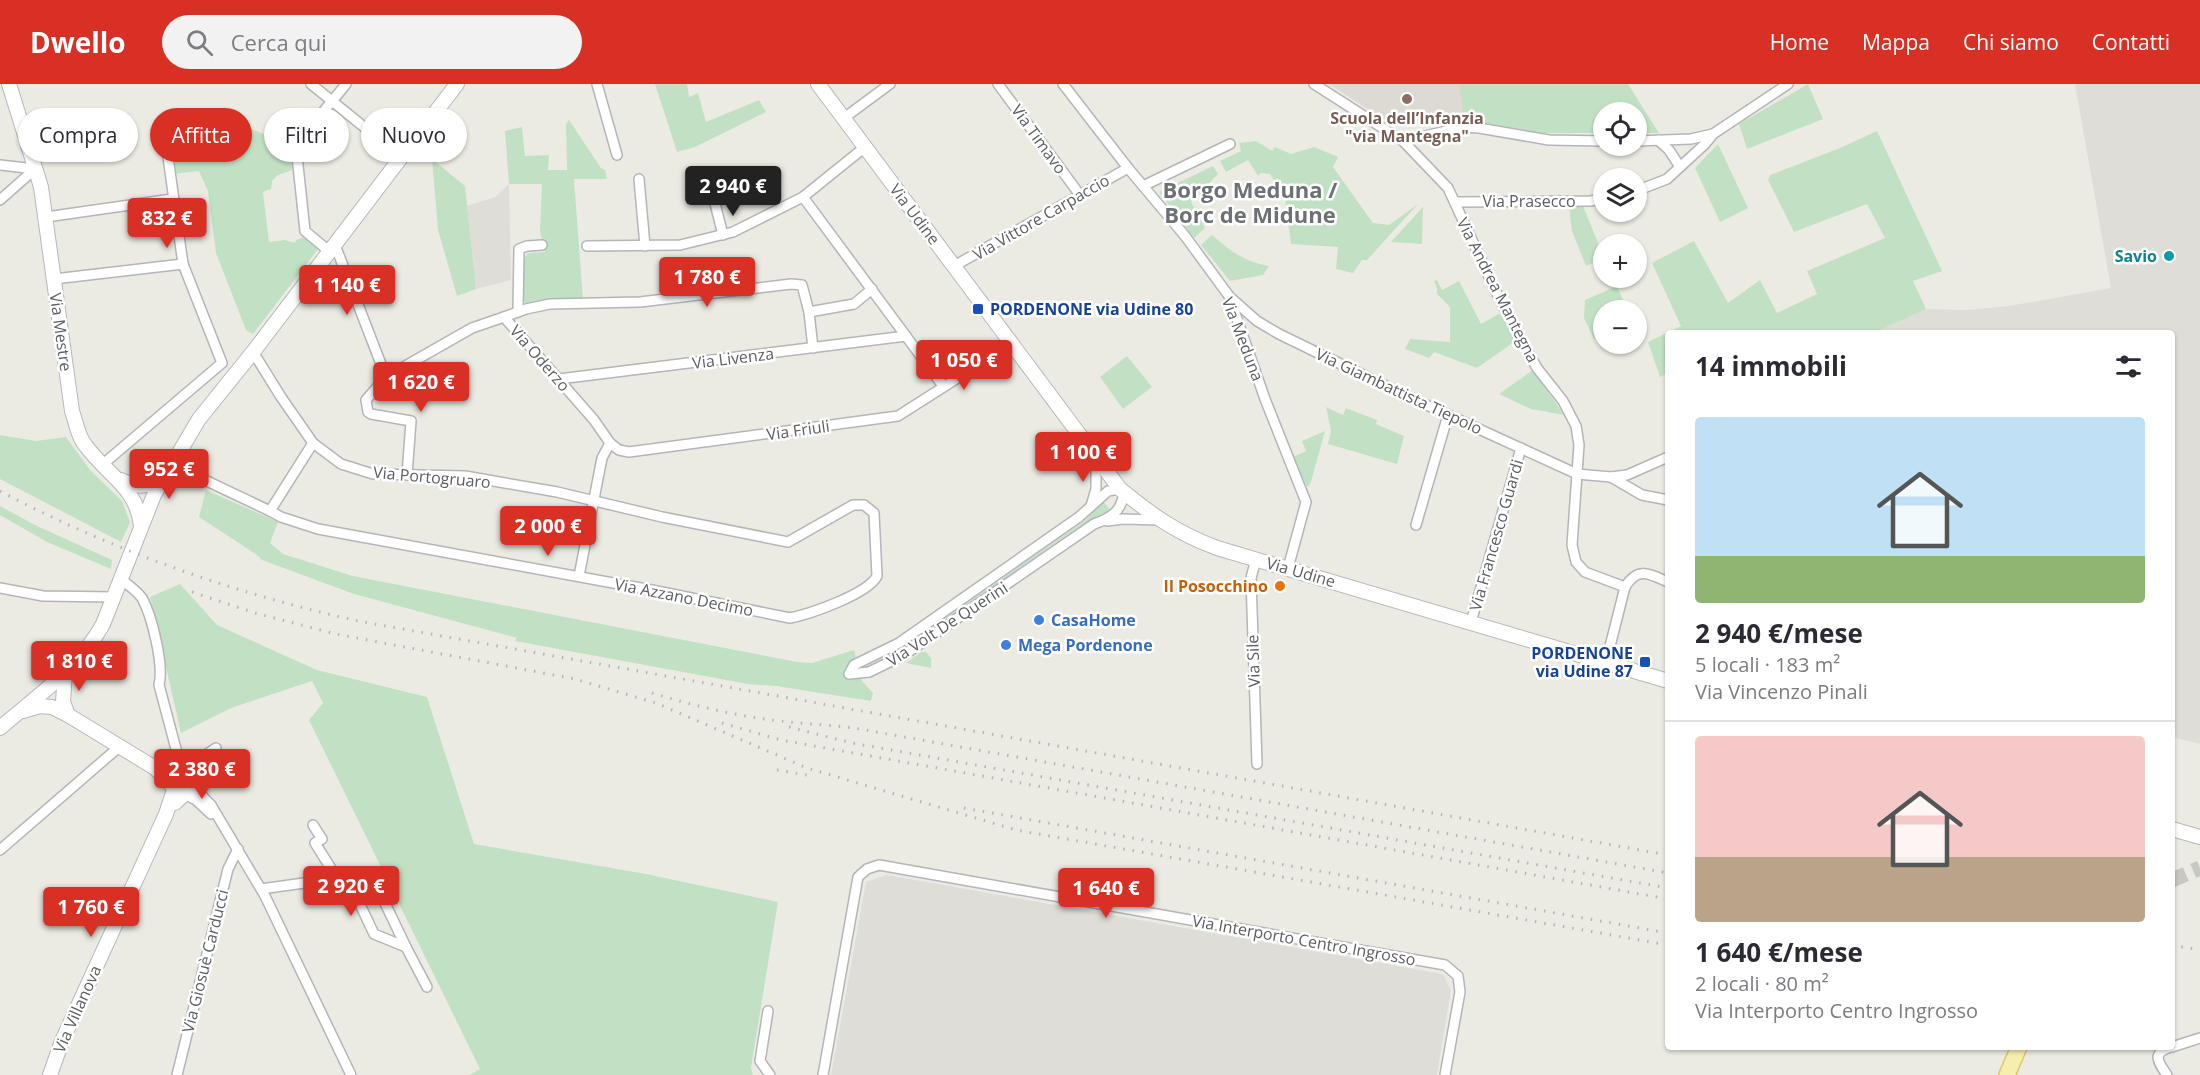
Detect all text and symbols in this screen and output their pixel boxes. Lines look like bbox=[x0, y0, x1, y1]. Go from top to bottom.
search box bbox=[162, 15, 582, 69]
text: Dwello bbox=[30, 23, 126, 61]
icon: search bbox=[183, 26, 216, 59]
text: Cerca qui bbox=[231, 27, 327, 57]
text: Home bbox=[1770, 28, 1829, 56]
text: Mappa bbox=[1862, 28, 1930, 56]
text: Chi siamo bbox=[1963, 28, 2059, 56]
text: Contatti bbox=[2092, 28, 2170, 56]
marker: Scuola dell’Infanzia "via Mantegna" bbox=[1400, 92, 1414, 106]
street label: Via Timavo bbox=[1006, 100, 1072, 178]
map controls bbox=[1593, 102, 1647, 354]
button: locate bbox=[1593, 102, 1647, 156]
place label: Scuola dell’Infanzia "via Mantegna" bbox=[1330, 107, 1484, 147]
chip: Compra bbox=[18, 108, 138, 162]
chip: Affitta bbox=[150, 108, 252, 162]
chip: Filtri bbox=[264, 108, 349, 162]
chip: Nuovo bbox=[361, 108, 467, 162]
pin: 2 940 € bbox=[678, 166, 788, 217]
button: layers bbox=[1593, 168, 1647, 222]
street label: Via Vittore Carpaccio bbox=[969, 169, 1113, 265]
text: 2 940 € bbox=[699, 172, 767, 199]
district label: Borgo Meduna / Borc de Midune bbox=[1163, 174, 1337, 229]
street label: Via Udine bbox=[885, 179, 945, 249]
street label: Via Prasecco bbox=[1482, 190, 1576, 212]
pin: 832 € bbox=[125, 198, 209, 249]
text: 832 € bbox=[142, 204, 192, 231]
street label: Via Andrea Mantegna bbox=[1452, 214, 1544, 366]
button: + bbox=[1593, 234, 1647, 288]
place label: Savio bbox=[2115, 245, 2157, 267]
marker: Savio bbox=[2162, 249, 2176, 263]
pin: 1 780 € bbox=[652, 257, 762, 308]
text: 1 780 € bbox=[673, 263, 741, 290]
pin: 1 140 € bbox=[292, 265, 402, 316]
text: 1 140 € bbox=[313, 271, 381, 298]
street label: Via Mestre bbox=[45, 291, 77, 373]
street label: Via Meduna bbox=[1217, 294, 1269, 384]
place label: PORDENONE via Udine 80 bbox=[990, 298, 1193, 320]
button: − bbox=[1593, 300, 1647, 354]
marker: PORDENONE via Udine 80 bbox=[971, 302, 985, 316]
street label: Via Oderzo bbox=[505, 320, 575, 396]
pin: 1 050 € bbox=[909, 340, 1019, 391]
street label: Via Livenza bbox=[691, 342, 775, 374]
street label: Via Giambattista Tiepolo bbox=[1312, 343, 1486, 439]
text: 1 050 € bbox=[930, 346, 998, 373]
text: 14 immobili bbox=[1695, 348, 1847, 384]
icon: filters bbox=[2112, 350, 2145, 383]
pin: 1 620 € bbox=[366, 362, 476, 413]
text: 1 620 € bbox=[387, 368, 455, 395]
street label: Via Friuli bbox=[765, 415, 831, 445]
pin: 1 100 € bbox=[1028, 432, 1138, 483]
text: 1 100 € bbox=[1049, 438, 1117, 465]
pin: 952 € bbox=[127, 449, 211, 500]
text: 952 € bbox=[144, 455, 194, 482]
icon: home bbox=[1866, 456, 1974, 564]
street label: Via Francesco Guardi bbox=[1464, 457, 1528, 613]
street label: Via Portogruaro bbox=[372, 461, 492, 493]
pin: 2 000 € bbox=[493, 506, 603, 557]
text: 2 000 € bbox=[514, 512, 582, 539]
street label: Via Udine bbox=[1264, 552, 1338, 592]
street label: Via Azzano Decimo bbox=[613, 573, 755, 621]
place label: Il Posocchino bbox=[1164, 575, 1268, 597]
street label: Via Volt De Querini bbox=[882, 577, 1012, 671]
marker: Il Posocchino bbox=[1273, 579, 1287, 593]
place label: CasaHome bbox=[1051, 609, 1136, 631]
marker: CasaHome bbox=[1032, 613, 1046, 627]
text: 2 940 €/mese bbox=[1695, 615, 1863, 651]
place label: Mega Pordenone bbox=[1018, 634, 1153, 656]
street label: Via Sile bbox=[1241, 634, 1265, 688]
marker: Mega Pordenone bbox=[999, 638, 1013, 652]
pin: 1 810 € bbox=[24, 641, 134, 692]
place label: PORDENONE via Udine 87 bbox=[1531, 642, 1633, 682]
text: 1 810 € bbox=[45, 647, 113, 674]
text: 5 locali · 183 m² bbox=[1695, 651, 1840, 678]
marker: PORDENONE via Udine 87 bbox=[1638, 655, 1652, 669]
text: Via Vincenzo Pinali bbox=[1695, 678, 1868, 705]
pin: 2 380 € bbox=[147, 749, 257, 800]
text: 2 380 € bbox=[168, 755, 236, 782]
icon: home bbox=[1866, 775, 1974, 883]
pin: 2 920 € bbox=[296, 866, 406, 917]
pin: 1 640 € bbox=[1051, 868, 1161, 919]
text: 2 920 € bbox=[317, 872, 385, 899]
text: 1 640 € bbox=[1072, 874, 1140, 901]
pin: 1 760 € bbox=[36, 887, 146, 938]
street label: Via Giosuè Carducci bbox=[177, 887, 233, 1035]
text: 1 760 € bbox=[57, 893, 125, 920]
street label: Via Interporto Centro Ingrosso bbox=[1191, 910, 1417, 970]
text: 1 640 €/mese bbox=[1695, 934, 1863, 970]
street label: Via Villanova bbox=[48, 962, 106, 1056]
text: 2 locali · 80 m² bbox=[1695, 970, 1829, 997]
text: Via Interporto Centro Ingrosso bbox=[1695, 997, 1978, 1024]

